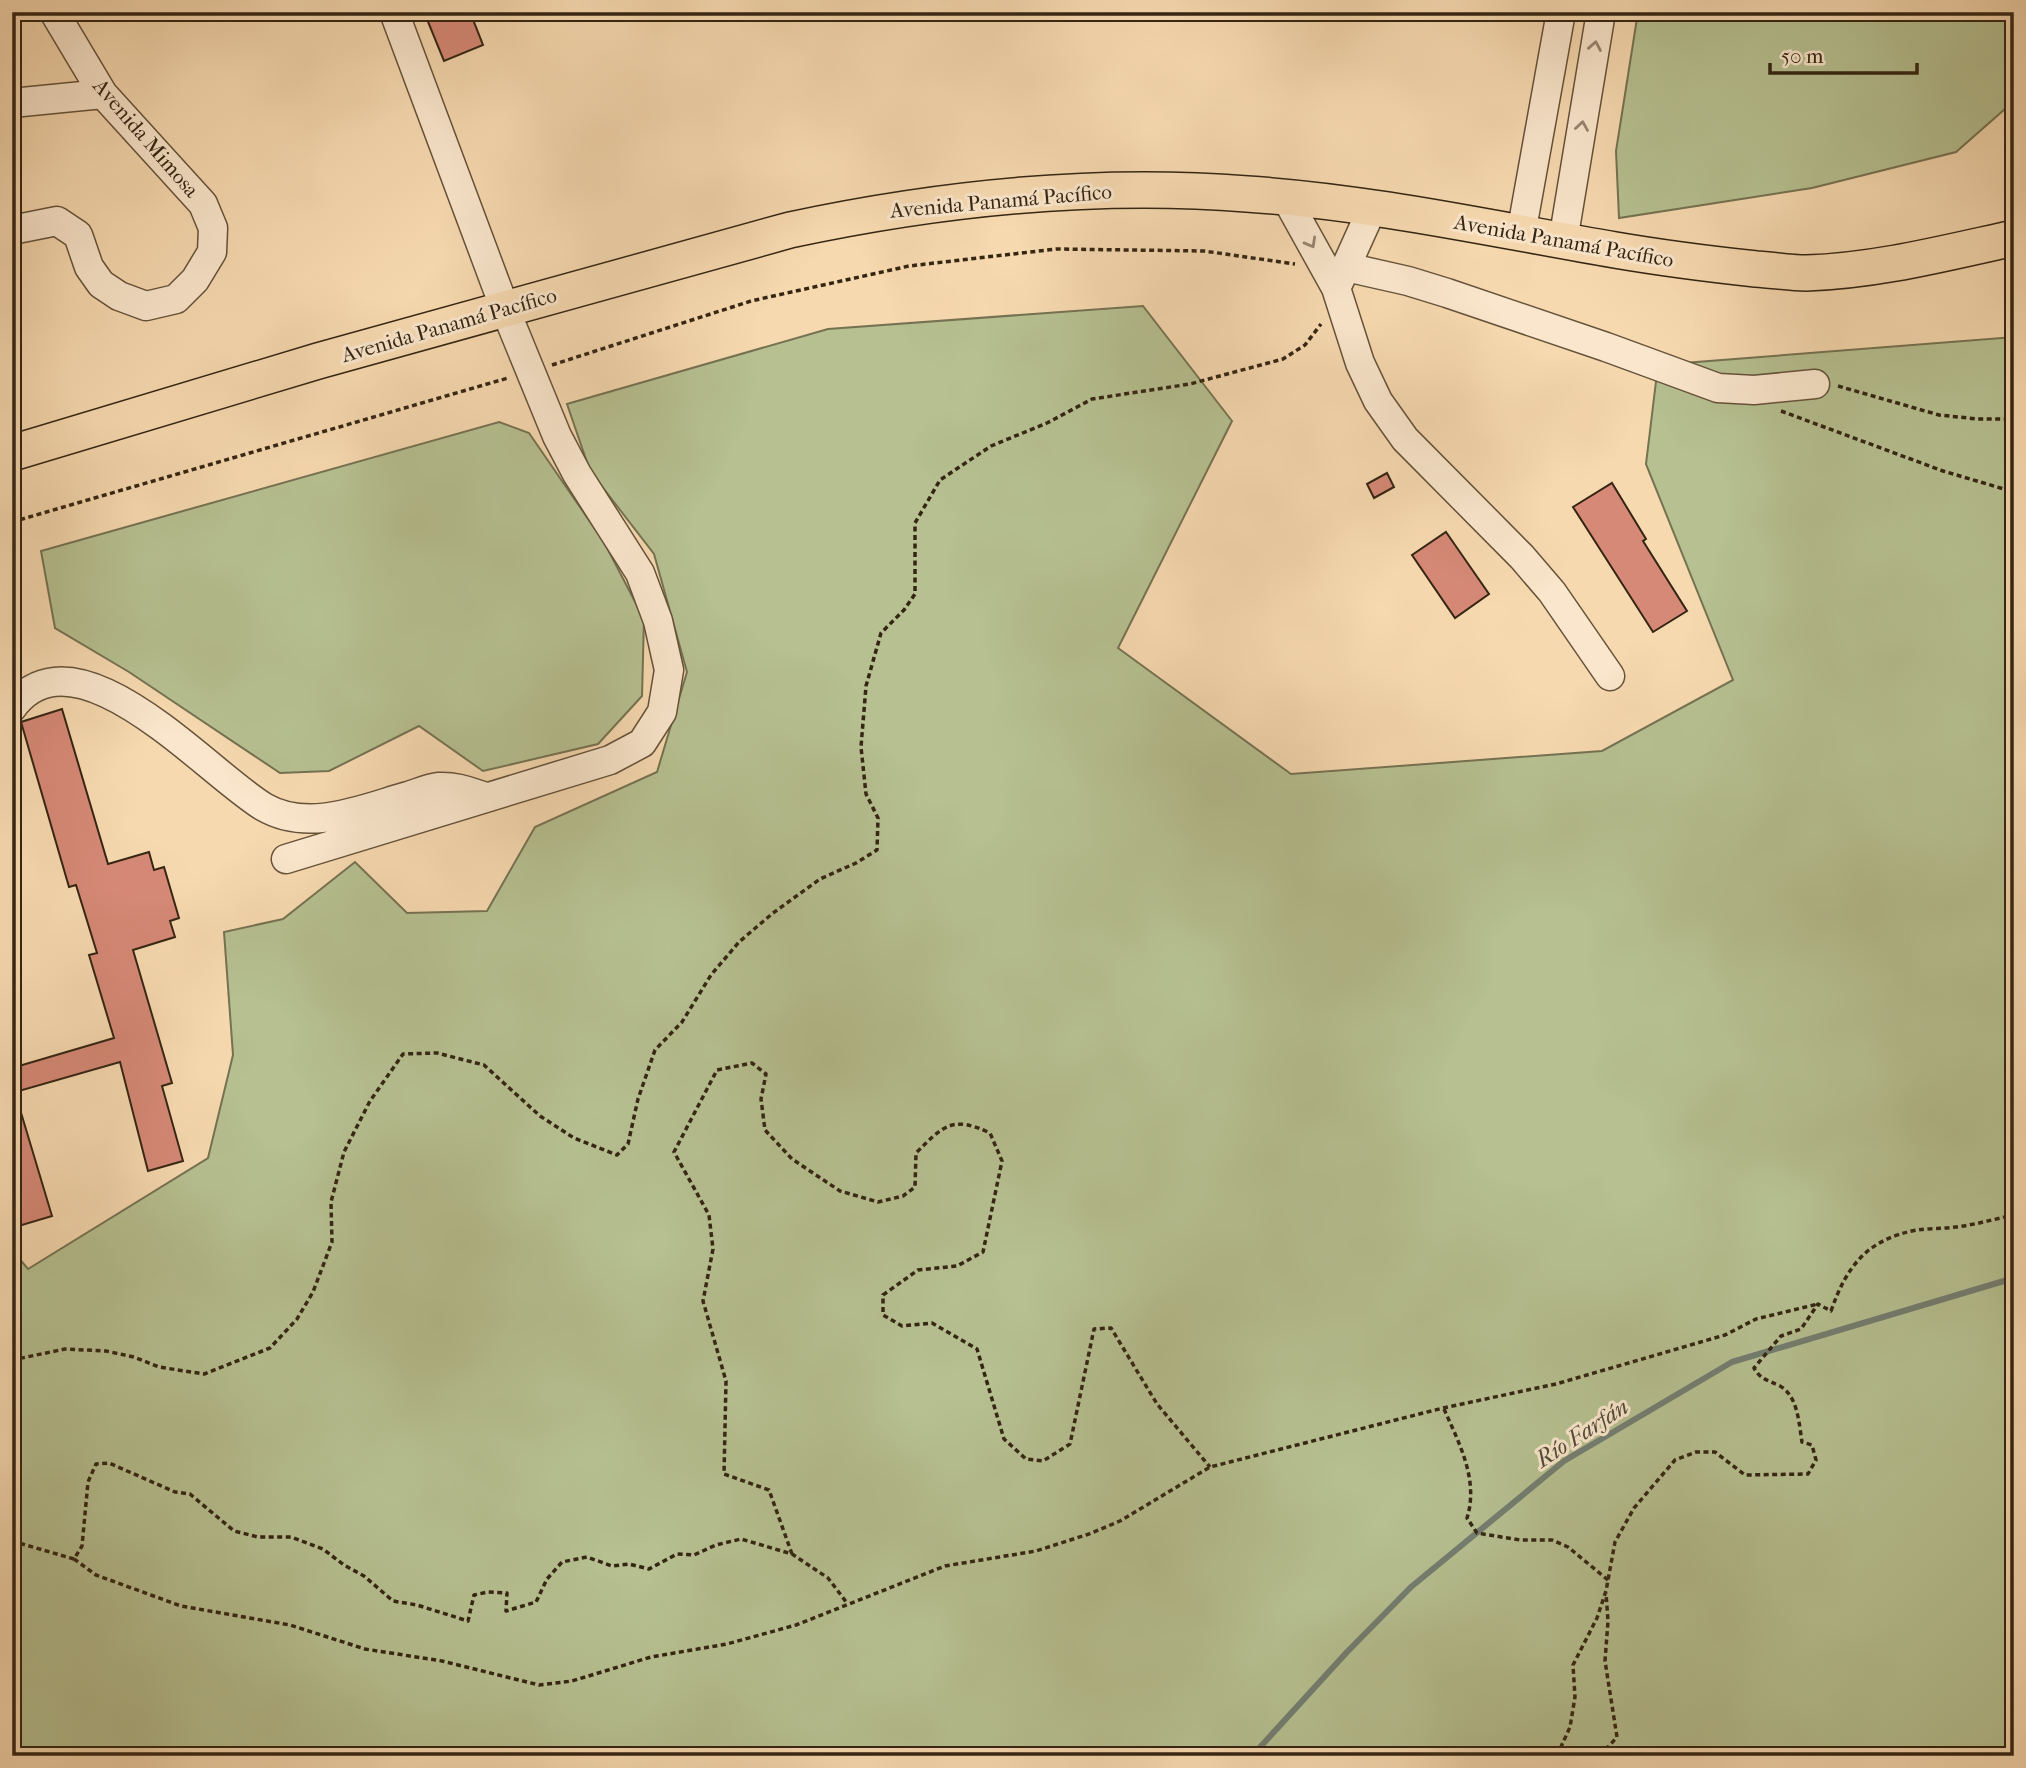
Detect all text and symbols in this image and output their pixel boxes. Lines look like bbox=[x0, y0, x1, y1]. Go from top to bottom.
scale bar bbox=[1770, 32, 1918, 76]
one-way arrow bbox=[1587, 40, 1602, 52]
text: 50 m bbox=[1781, 44, 1824, 68]
street label: Avenida Mimosa bbox=[88, 73, 204, 202]
one-way arrow bbox=[1574, 120, 1589, 131]
street label: Avenida Panamá Pacífico bbox=[888, 179, 1113, 223]
street label: Avenida Panamá Pacífico bbox=[1451, 210, 1676, 272]
one-way arrow bbox=[1303, 236, 1316, 248]
street label: Avenida Panamá Pacífico bbox=[338, 283, 559, 367]
water label: Río Farfán bbox=[1529, 1393, 1633, 1474]

